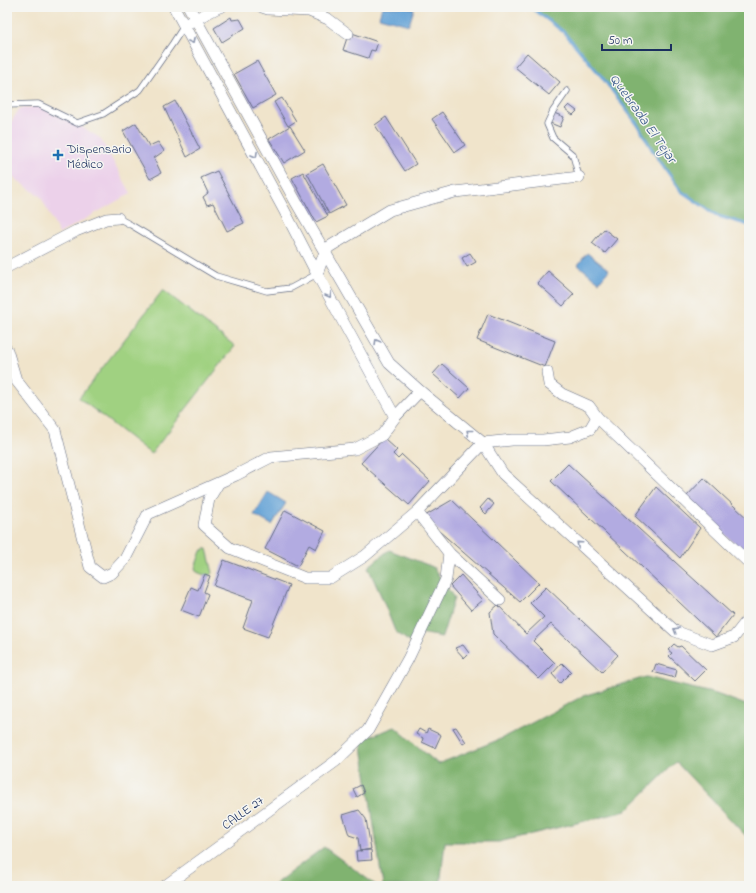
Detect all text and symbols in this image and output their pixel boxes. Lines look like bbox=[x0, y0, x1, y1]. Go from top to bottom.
scale bar bbox=[602, 26, 671, 52]
text: 50 m bbox=[608, 32, 632, 50]
one-way arrow bbox=[188, 37, 195, 45]
water label: Quebrada El Tejar bbox=[604, 70, 682, 169]
place label: Dispensario Médico bbox=[66, 140, 132, 174]
marker: Dispensario Médico bbox=[52, 149, 64, 161]
one-way arrow bbox=[250, 151, 257, 159]
one-way arrow bbox=[324, 291, 331, 298]
one-way arrow bbox=[374, 339, 381, 346]
one-way arrow bbox=[467, 429, 474, 436]
one-way arrow bbox=[577, 541, 584, 548]
one-way arrow bbox=[673, 627, 680, 634]
street label: CALLE 27 bbox=[218, 791, 268, 835]

